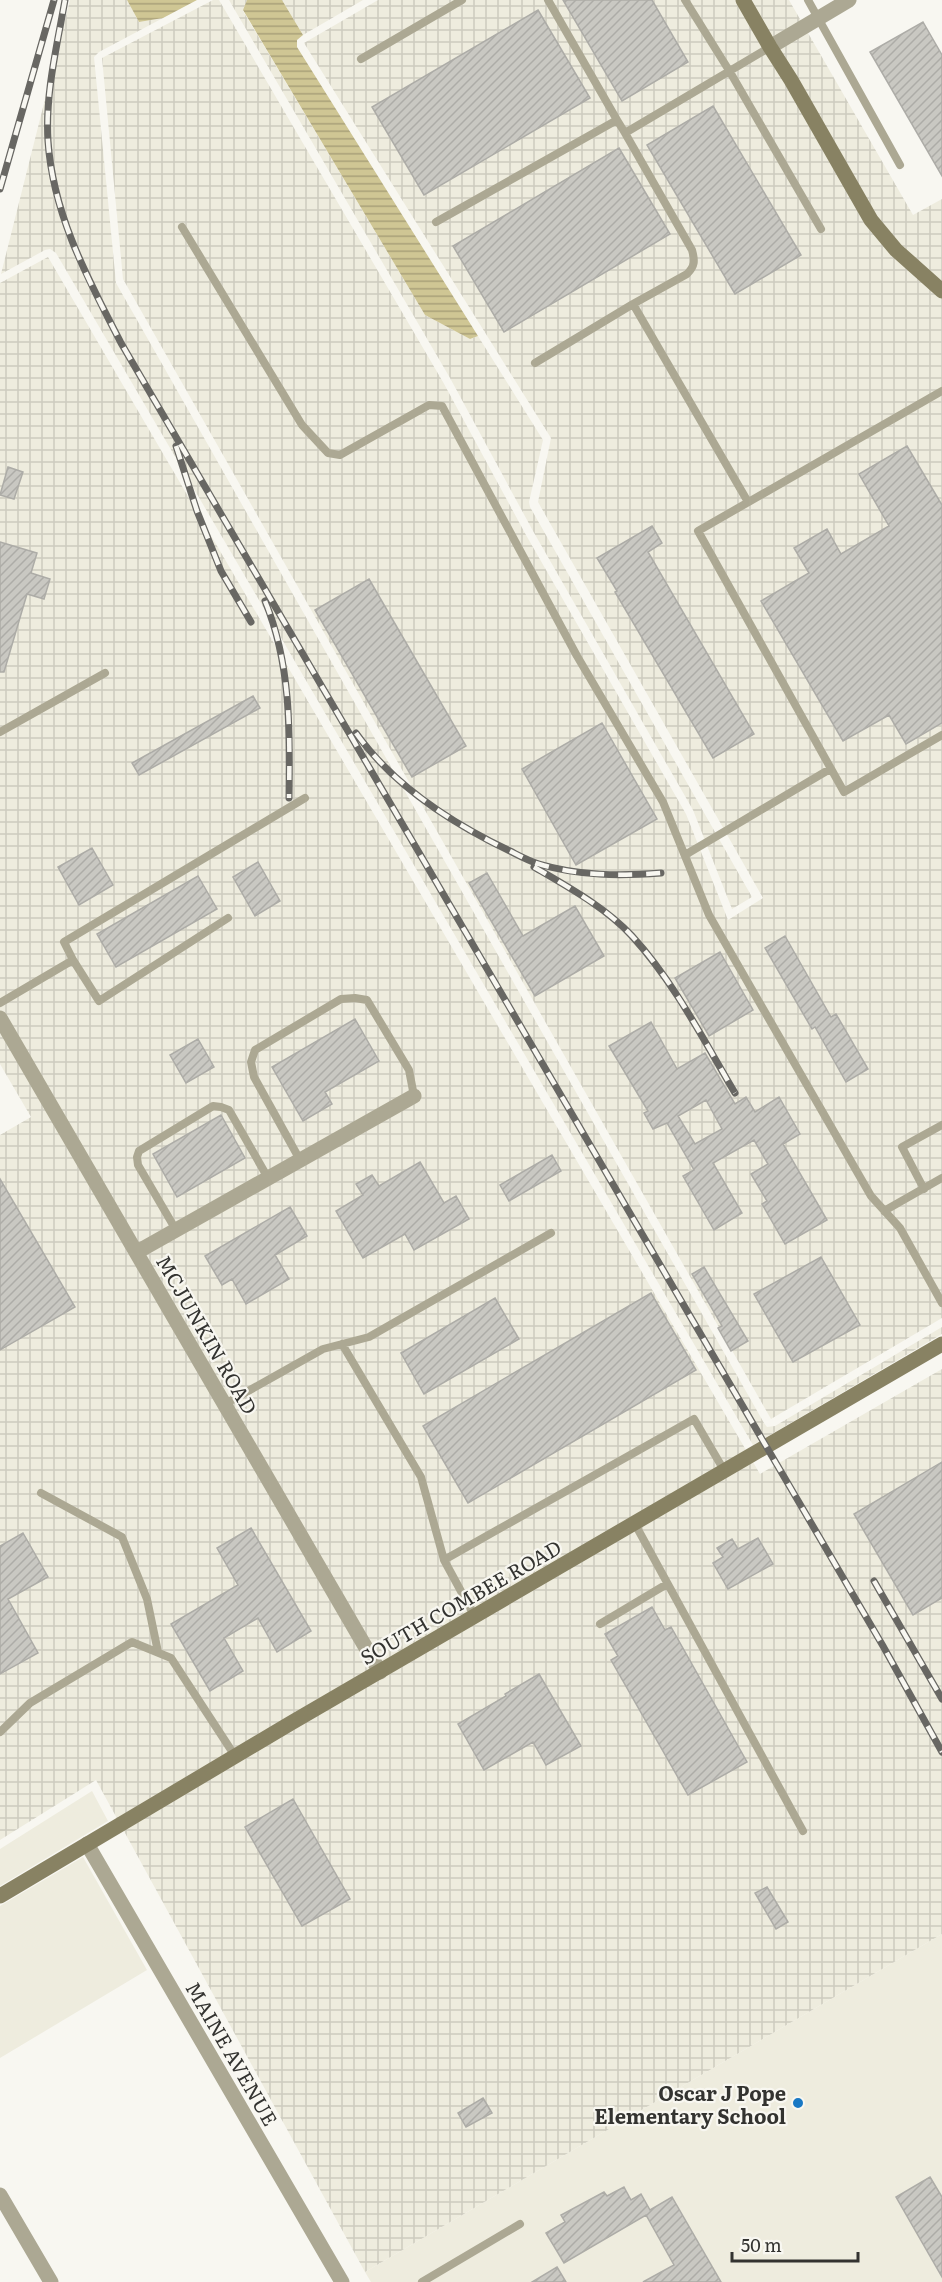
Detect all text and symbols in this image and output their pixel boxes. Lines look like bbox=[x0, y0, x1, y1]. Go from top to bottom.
street label: MCJUNKIN ROAD bbox=[150, 1249, 266, 1419]
street label: SOUTH COMBEE ROAD bbox=[354, 1531, 566, 1671]
street label: MAINE AVENUE bbox=[179, 1975, 287, 2131]
place label: Oscar J Pope Elementary School bbox=[594, 2077, 786, 2130]
marker: Oscar J Pope Elementary School bbox=[791, 2096, 805, 2110]
scale bar bbox=[732, 2225, 858, 2263]
text: 50 m bbox=[741, 2231, 782, 2258]

